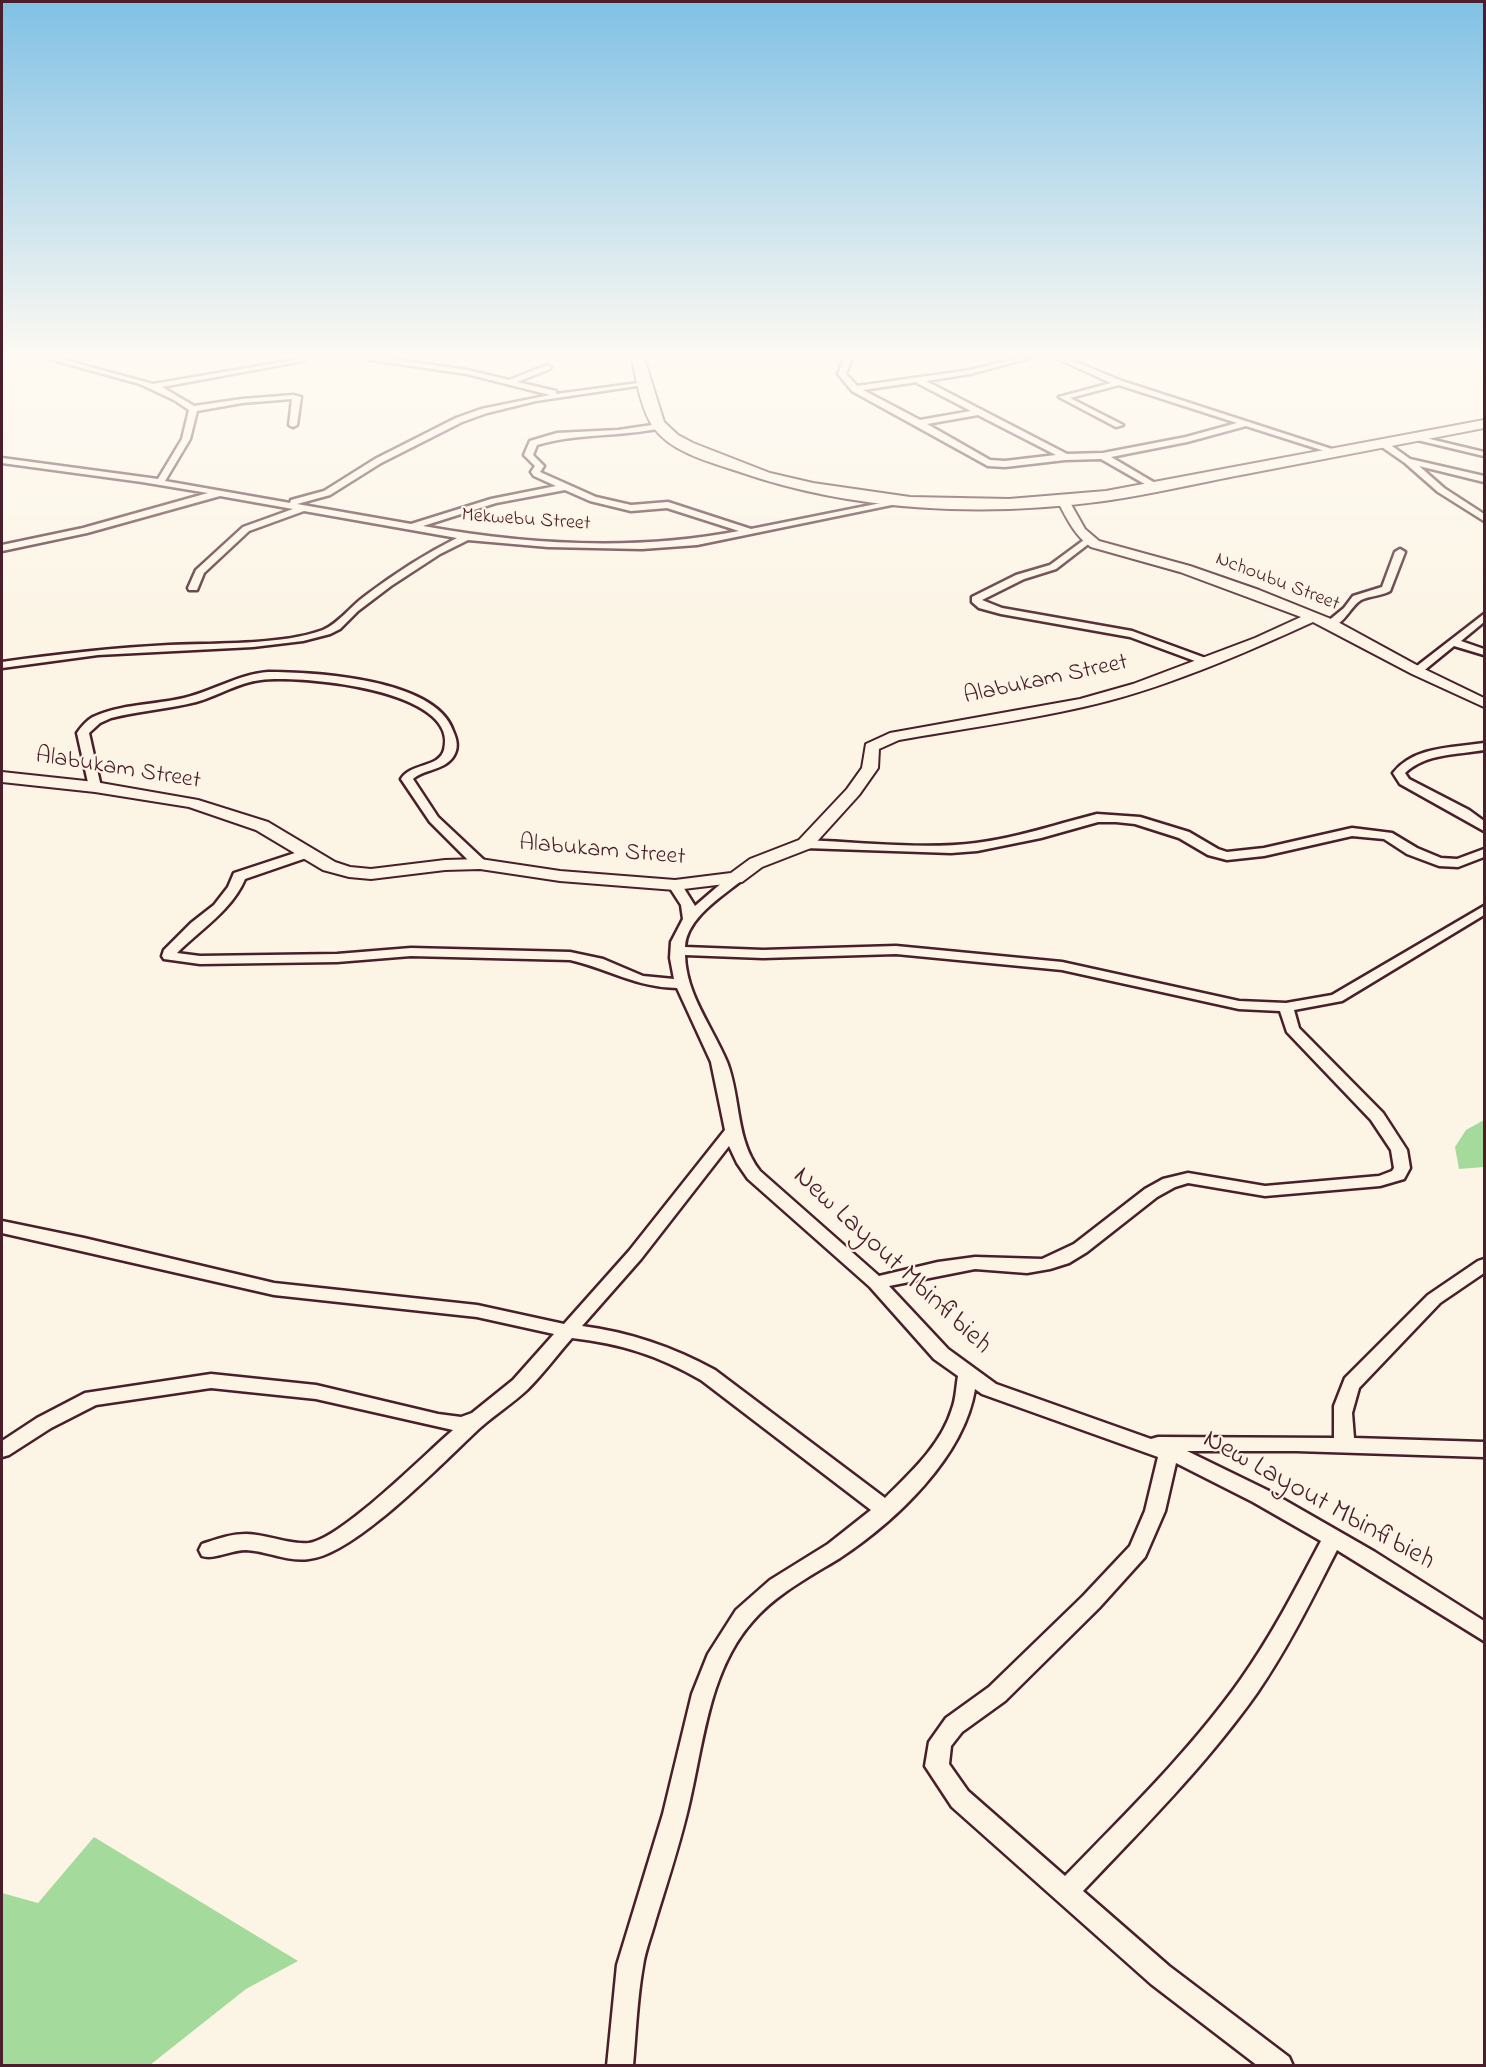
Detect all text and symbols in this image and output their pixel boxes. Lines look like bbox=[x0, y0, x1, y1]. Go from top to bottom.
street label: Mekwebu Street bbox=[461, 505, 591, 537]
street label: Nchoubu Street bbox=[1212, 548, 1342, 618]
street label: Alabukam Street bbox=[961, 650, 1131, 712]
street label: Alabukam Street bbox=[33, 743, 203, 797]
street label: Alabukam Street bbox=[518, 830, 686, 874]
street label: New Layout Mbinfibieh bbox=[784, 1161, 998, 1363]
street label: New Layout Mbinfibieh bbox=[1196, 1424, 1440, 1580]

